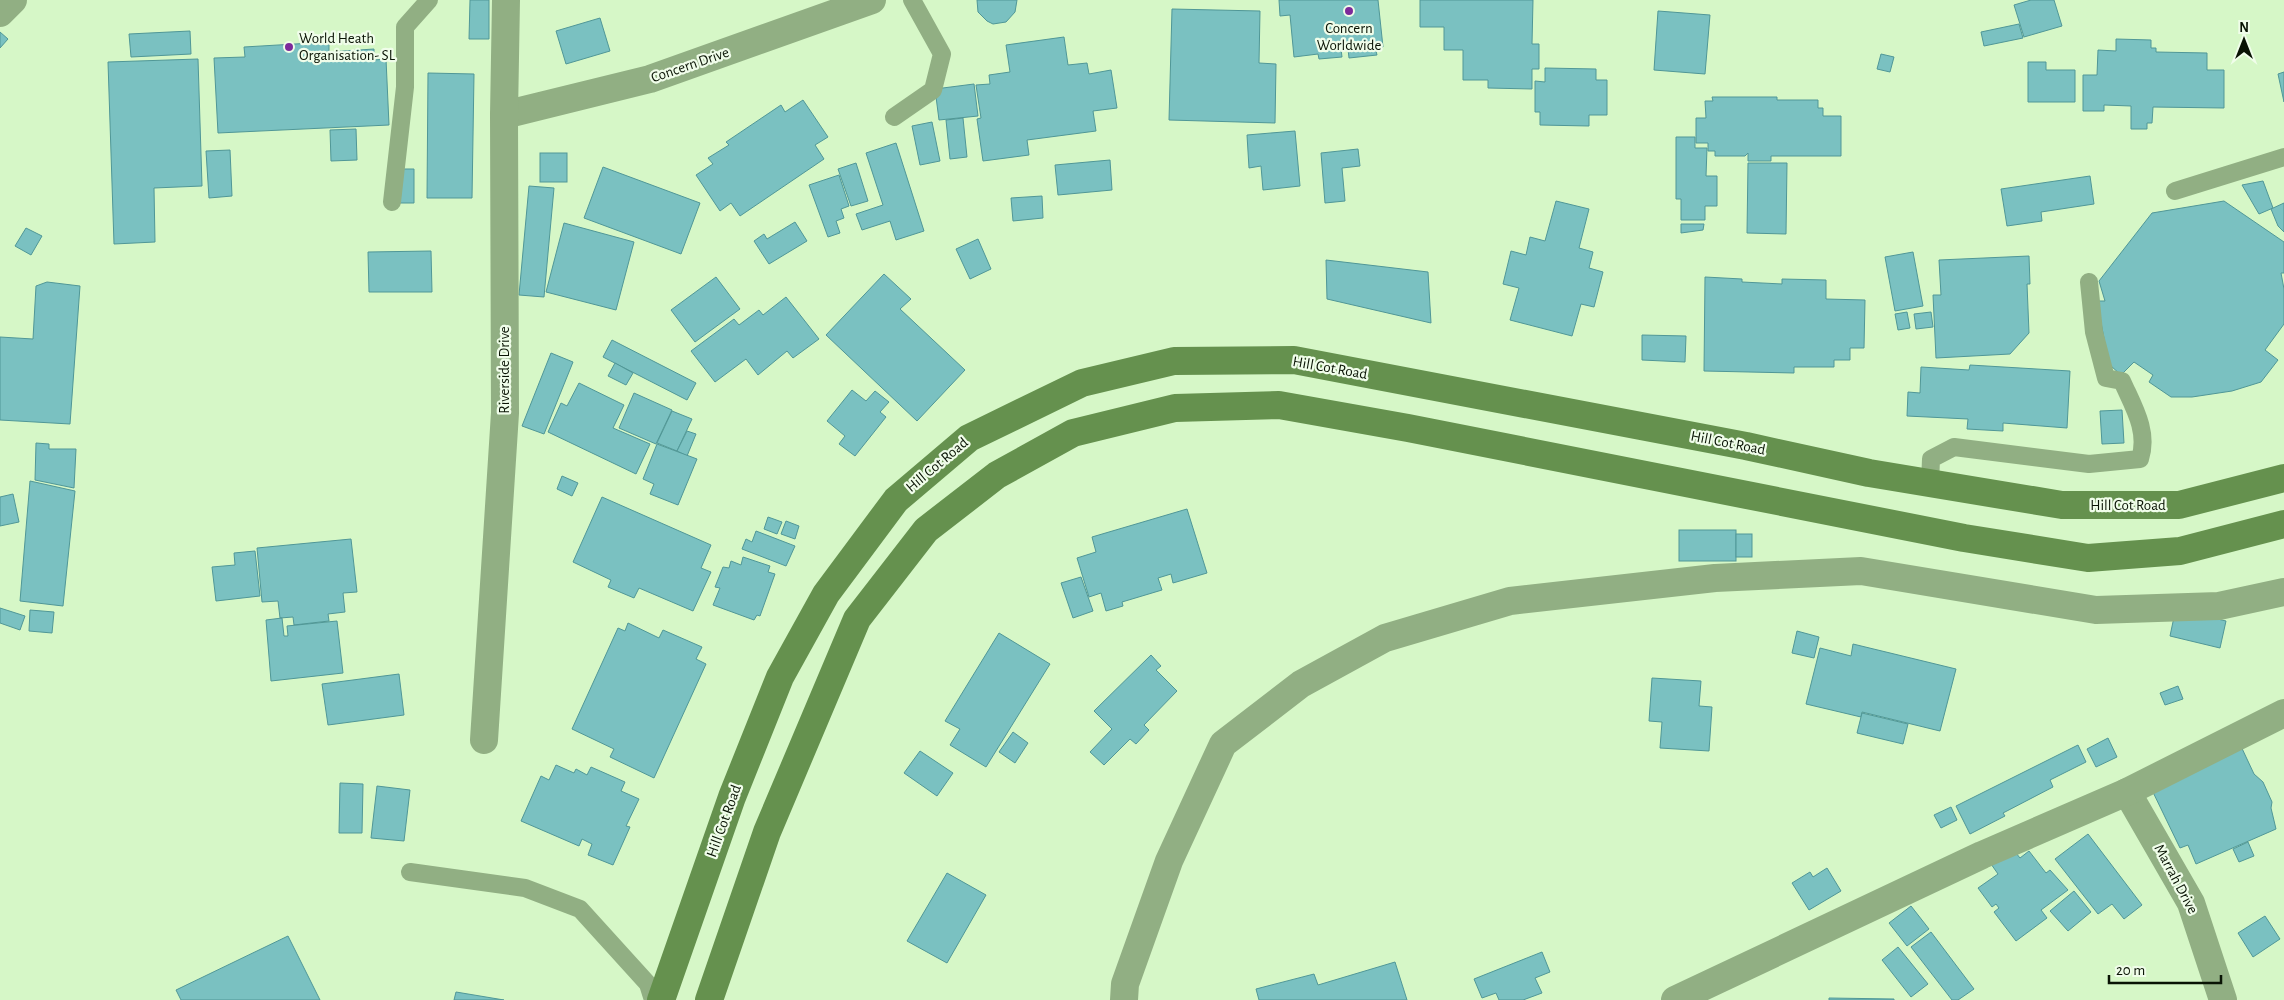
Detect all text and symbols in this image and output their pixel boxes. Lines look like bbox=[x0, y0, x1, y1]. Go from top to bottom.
marker: Concern Worldwide bbox=[1343, 5, 1355, 17]
north arrow bbox=[2219, 15, 2269, 65]
place label: Concern Worldwide bbox=[1317, 21, 1381, 53]
text: N bbox=[2239, 21, 2249, 35]
place label: World Heath Organisation- SL bbox=[299, 31, 396, 63]
marker: World Heath Organisation- SL bbox=[283, 41, 295, 53]
street label: Concern Drive bbox=[649, 45, 731, 85]
street label: Riverside Drive bbox=[497, 326, 512, 414]
street label: Hill Cot Road bbox=[1291, 354, 1369, 382]
street label: Hill Cot Road bbox=[1689, 428, 1767, 458]
street label: Hill Cot Road bbox=[903, 435, 971, 495]
street label: Hill Cot Road bbox=[2090, 498, 2166, 513]
street label: Hill Cot Road bbox=[704, 783, 744, 859]
street label: Marrah Drive bbox=[2151, 842, 2201, 916]
scale bar bbox=[2109, 952, 2222, 984]
text: 20 m bbox=[2116, 963, 2145, 978]

